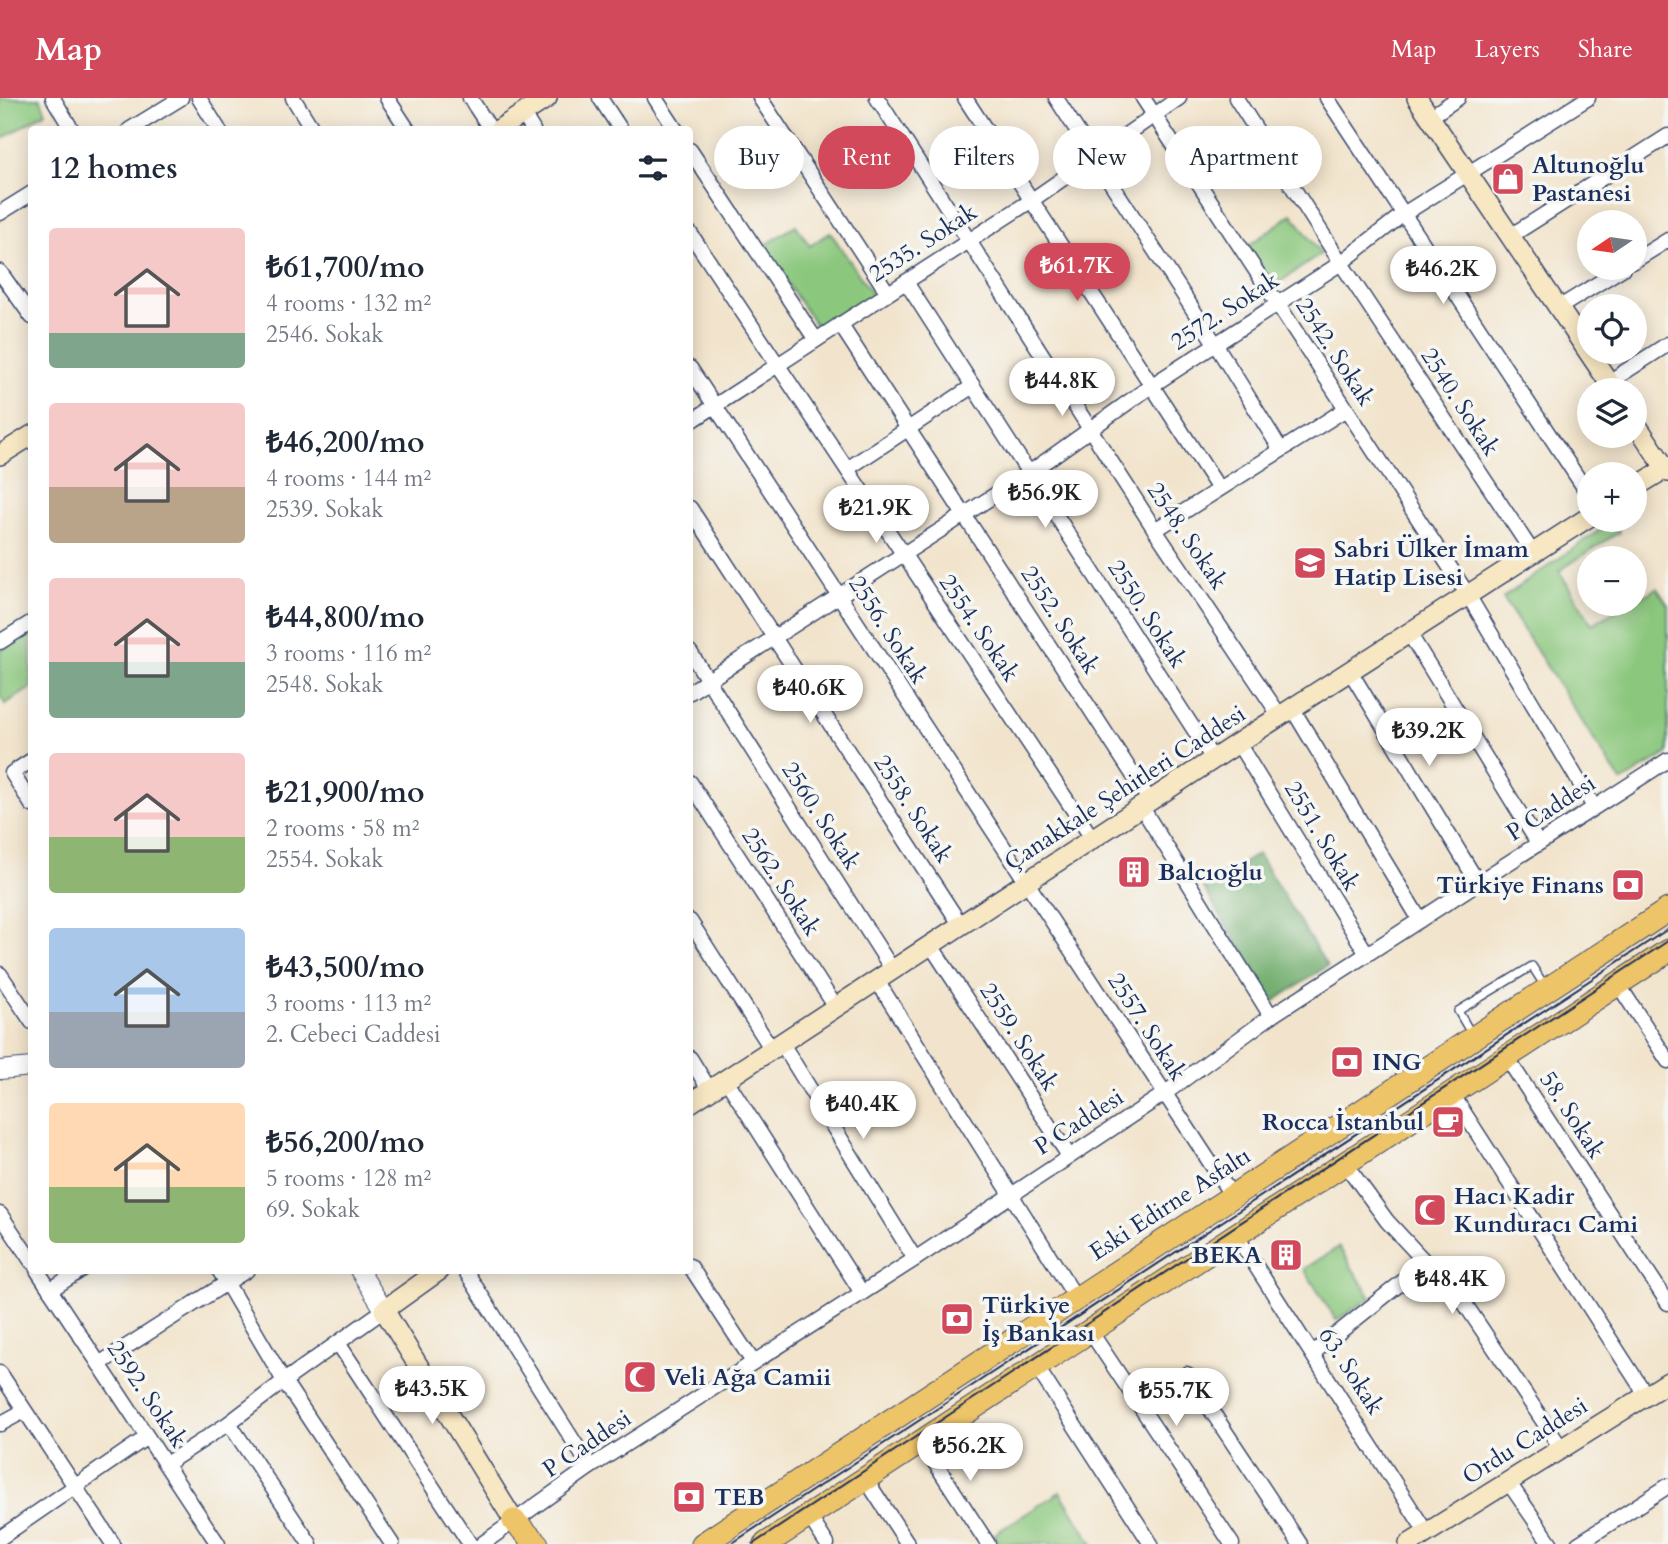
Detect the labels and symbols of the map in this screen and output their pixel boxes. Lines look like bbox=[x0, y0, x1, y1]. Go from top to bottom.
place label: Altunoğlu Pastanesi bbox=[1532, 149, 1644, 210]
shop icon: Altunoğlu Pastanesi bbox=[1489, 160, 1527, 198]
street label: 2535. Sokak bbox=[863, 196, 984, 290]
north arrow bbox=[1577, 210, 1647, 280]
pin: ₺61.7K bbox=[1020, 244, 1134, 303]
pin: ₺46.2K bbox=[1386, 246, 1500, 306]
street label: 2572. Sokak bbox=[1165, 264, 1286, 358]
street label: 2542. Sokak bbox=[1288, 292, 1382, 413]
street label: 2540. Sokak bbox=[1413, 342, 1507, 463]
pin: ₺44.8K bbox=[1005, 358, 1119, 418]
pin: ₺56.9K bbox=[988, 470, 1102, 530]
street label: 2548. Sokak bbox=[1139, 476, 1235, 596]
pin: ₺21.9K bbox=[819, 486, 933, 545]
place label: Sabri Ülker İmam Hatip Lisesi bbox=[1334, 533, 1530, 594]
school or university icon: Sabri Ülker İmam Hatip Lisesi bbox=[1291, 544, 1329, 582]
street label: 2550. Sokak bbox=[1100, 554, 1194, 675]
street label: 2552. Sokak bbox=[1013, 560, 1107, 681]
street label: 2554. Sokak bbox=[931, 568, 1027, 688]
street label: 2556. Sokak bbox=[841, 570, 935, 691]
pin: ₺40.6K bbox=[753, 666, 867, 725]
street label: Çanakkale Şehitleri Caddesi bbox=[998, 697, 1252, 879]
pin: ₺39.2K bbox=[1372, 708, 1486, 768]
street label: 2558. Sokak bbox=[866, 749, 960, 870]
street label: 2560. Sokak bbox=[774, 756, 868, 877]
street label: P Caddesi bbox=[1500, 767, 1602, 849]
street label: 2551. Sokak bbox=[1276, 775, 1368, 897]
street label: 2562. Sokak bbox=[734, 822, 828, 943]
building icon: Balcıoğlu bbox=[1115, 853, 1153, 891]
place label: Balcıoğlu bbox=[1158, 856, 1263, 889]
bank icon: Türkiye Finans bbox=[1609, 866, 1647, 904]
place label: Türkiye Finans bbox=[1436, 869, 1604, 902]
street label: 2557. Sokak bbox=[1100, 967, 1194, 1088]
street label: 2559. Sokak bbox=[972, 977, 1066, 1098]
bank icon: ING bbox=[1328, 1043, 1366, 1081]
place label: ING bbox=[1372, 1046, 1422, 1079]
street label: 58. Sokak bbox=[1531, 1065, 1613, 1165]
street label: P Caddesi bbox=[1028, 1081, 1130, 1163]
pin: ₺40.4K bbox=[806, 1082, 920, 1141]
cafe icon: Rocca İstanbul bbox=[1429, 1103, 1467, 1141]
place label: Rocca İstanbul bbox=[1262, 1106, 1424, 1139]
street label: Eski Edirne Asfaltı bbox=[1083, 1139, 1257, 1269]
place label: Hacı Kadir Kunduracı Cami bbox=[1454, 1180, 1638, 1241]
mosque icon: Hacı Kadir Kunduracı Cami bbox=[1411, 1191, 1449, 1229]
building icon: BEKA bbox=[1267, 1236, 1305, 1274]
place label: BEKA bbox=[1192, 1239, 1262, 1272]
pin: ₺48.4K bbox=[1395, 1256, 1509, 1316]
place label: Türkiye İş Bankası bbox=[982, 1289, 1095, 1350]
bank icon: Türkiye İş Bankası bbox=[938, 1300, 976, 1338]
street label: 63. Sokak bbox=[1310, 1321, 1392, 1421]
street label: 2592. Sokak bbox=[99, 1334, 195, 1454]
mosque icon: Veli Ağa Camii bbox=[621, 1358, 659, 1396]
place label: Veli Ağa Camii bbox=[664, 1361, 831, 1394]
pin: ₺43.5K bbox=[375, 1366, 489, 1426]
pin: ₺55.7K bbox=[1119, 1368, 1233, 1428]
street label: Ordu Caddesi bbox=[1456, 1389, 1594, 1493]
street label: P Caddesi bbox=[536, 1402, 638, 1486]
pin: ₺56.2K bbox=[913, 1424, 1027, 1483]
bank icon: TEB bbox=[670, 1478, 708, 1516]
place label: TEB bbox=[714, 1481, 764, 1514]

